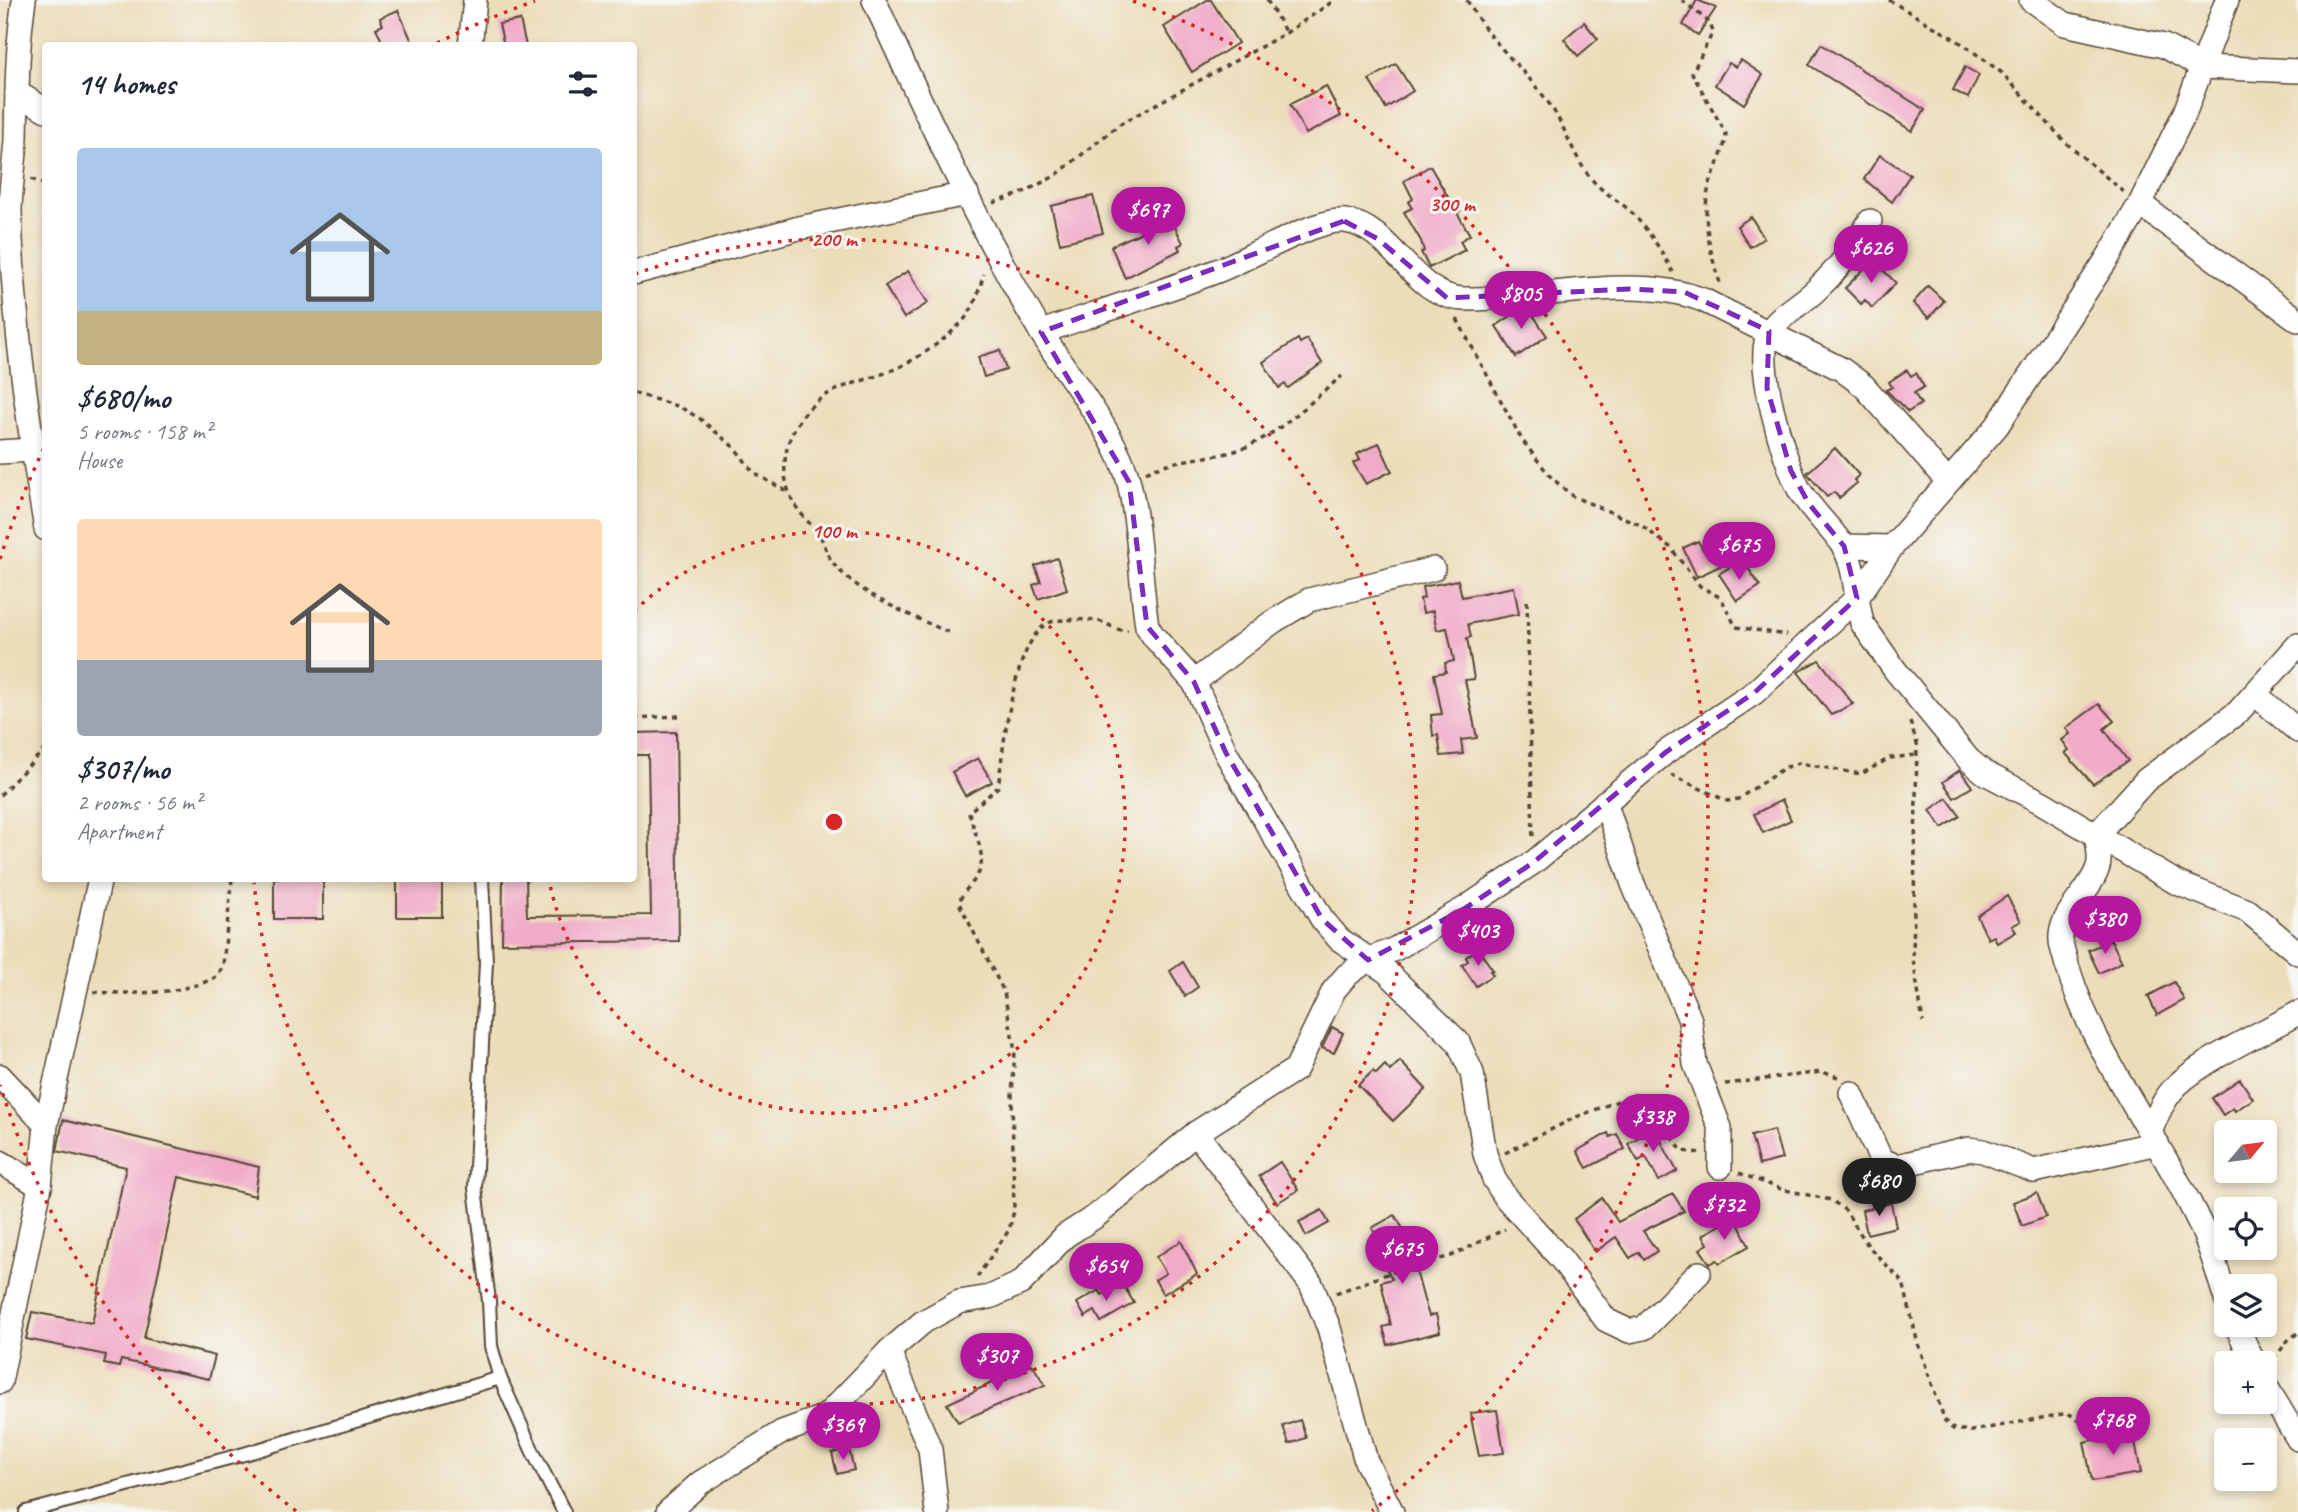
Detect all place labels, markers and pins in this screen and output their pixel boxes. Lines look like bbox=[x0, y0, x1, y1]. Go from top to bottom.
pin: $697 bbox=[1107, 188, 1189, 247]
pin: $626 bbox=[1830, 226, 1912, 285]
pin: $805 bbox=[1480, 272, 1562, 331]
pin: $675 bbox=[1698, 522, 1780, 582]
centre of rings bbox=[822, 810, 846, 834]
pin: $380 bbox=[2064, 897, 2146, 956]
pin: $403 bbox=[1437, 908, 1519, 968]
pin: $338 bbox=[1612, 1094, 1694, 1154]
pin: $680 bbox=[1838, 1158, 1920, 1218]
pin: $732 bbox=[1683, 1182, 1765, 1242]
pin: $675 bbox=[1361, 1226, 1443, 1286]
pin: $654 bbox=[1065, 1244, 1147, 1303]
pin: $307 bbox=[956, 1334, 1038, 1393]
pin: $768 bbox=[2072, 1398, 2154, 1457]
pin: $369 bbox=[802, 1402, 884, 1462]

